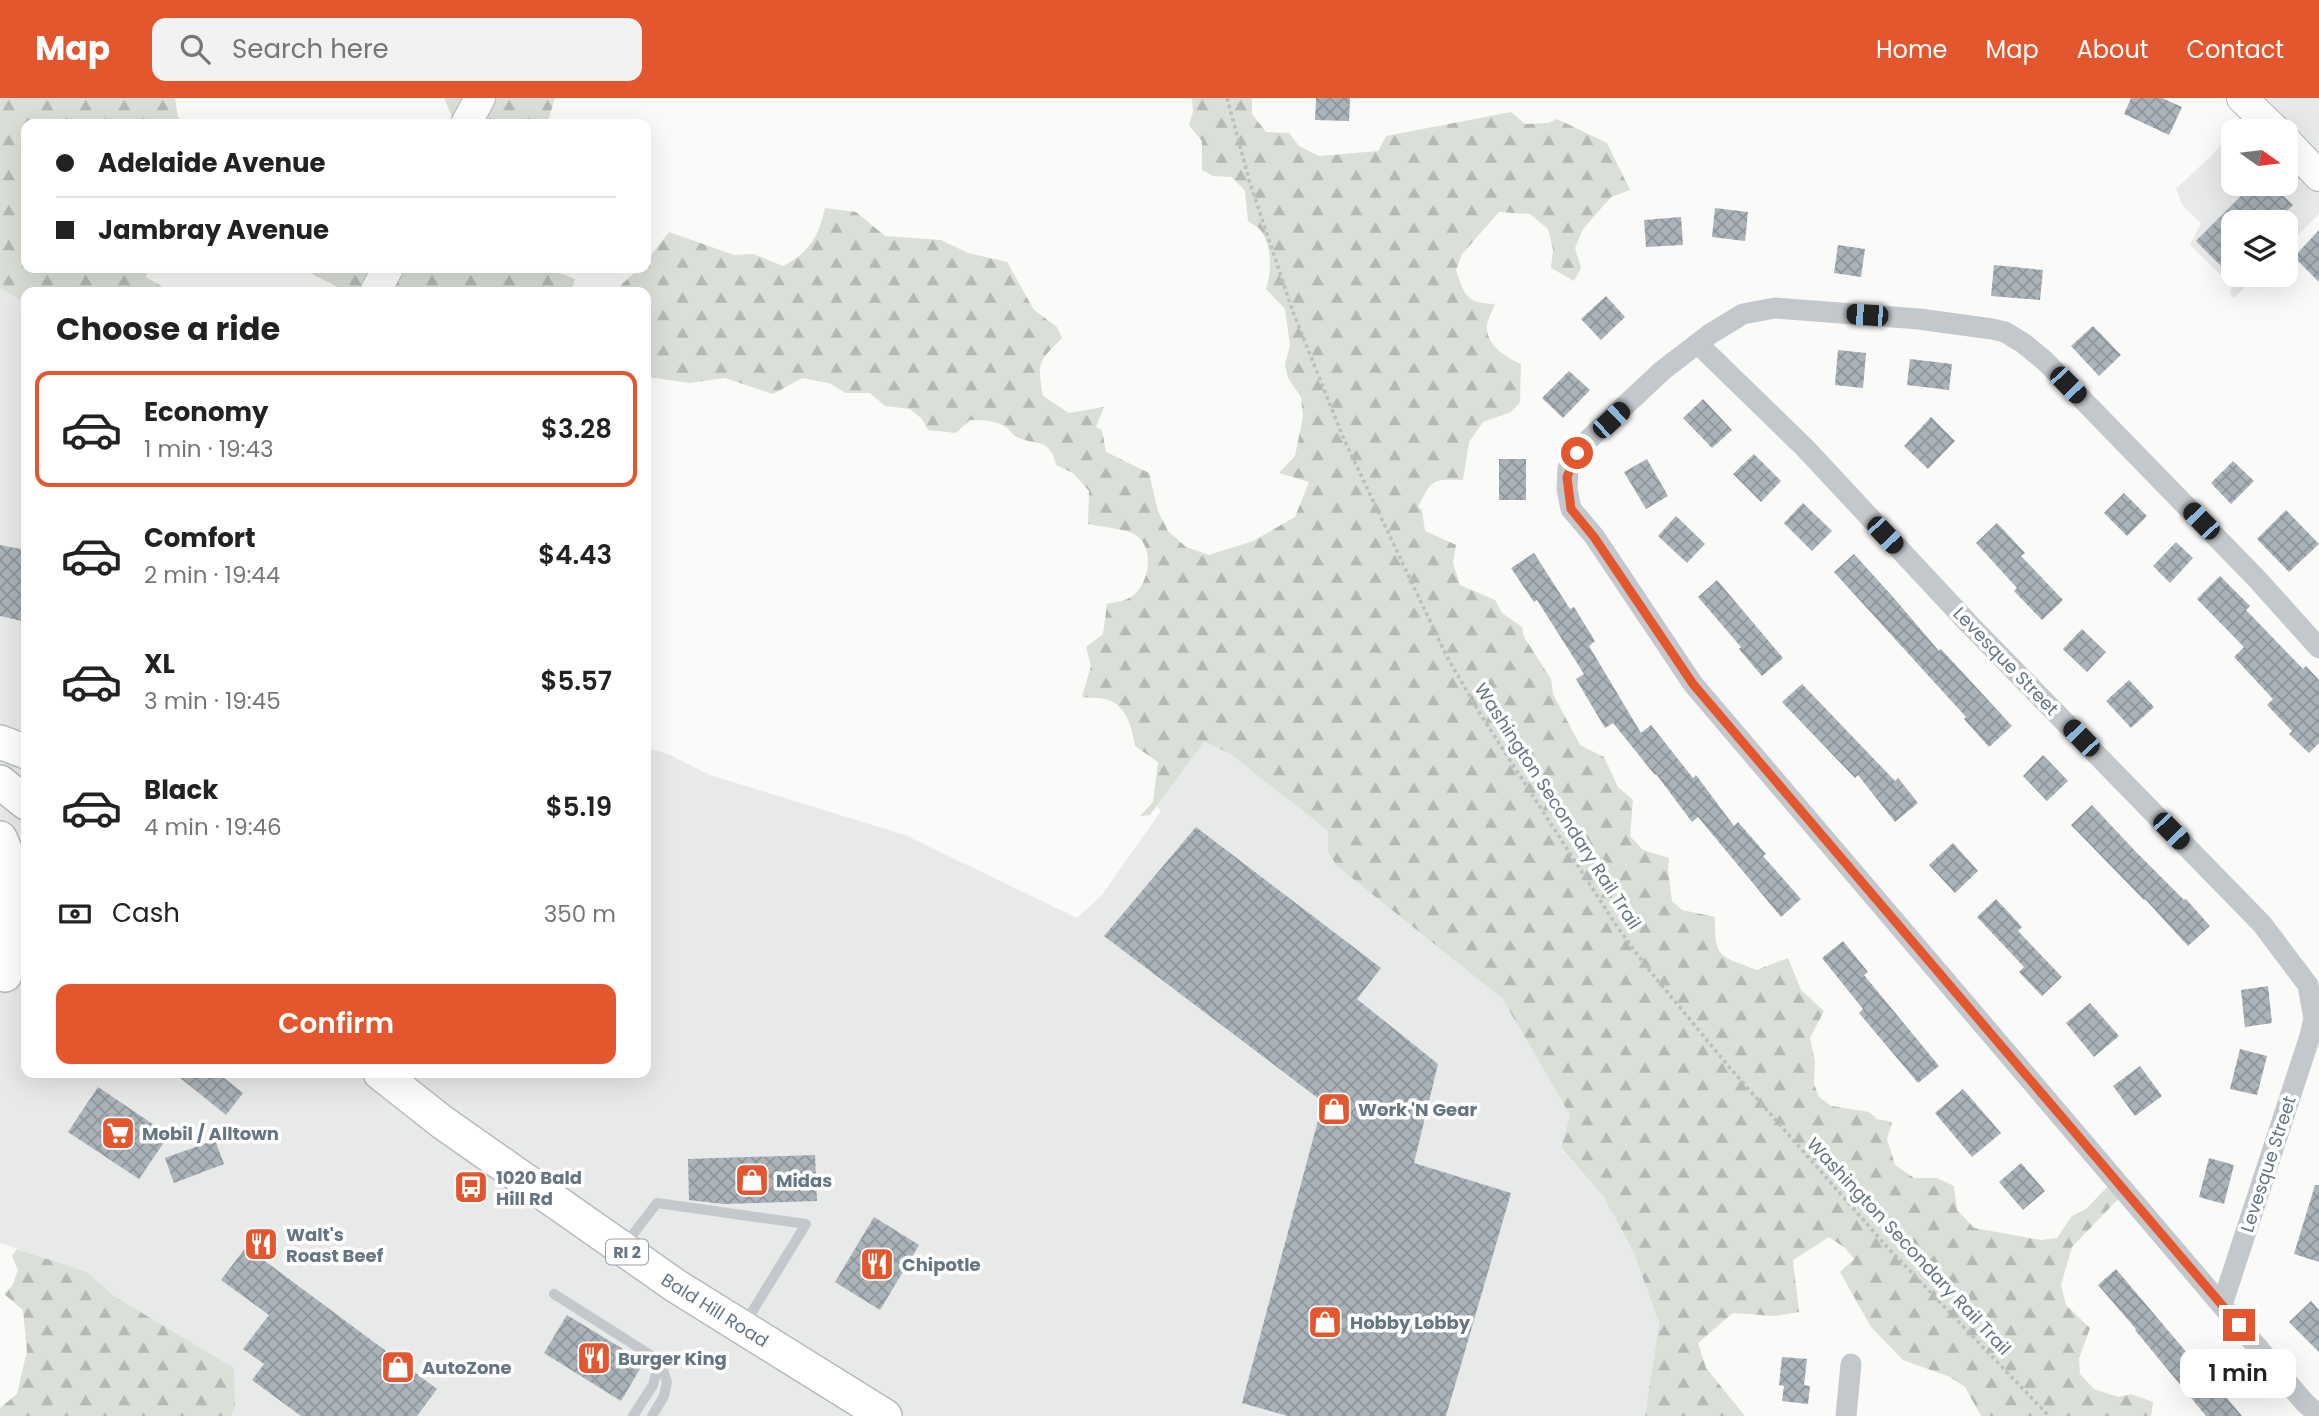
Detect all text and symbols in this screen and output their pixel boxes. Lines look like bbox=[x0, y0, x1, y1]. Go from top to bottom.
search box bbox=[152, 18, 642, 81]
text: Map bbox=[35, 25, 110, 72]
icon: search bbox=[176, 30, 214, 68]
text: Search here bbox=[232, 31, 389, 67]
text: Home bbox=[1876, 33, 1948, 66]
text: Map bbox=[1986, 33, 2039, 66]
text: About bbox=[2077, 33, 2148, 66]
text: Contact bbox=[2186, 33, 2284, 66]
north arrow bbox=[2221, 119, 2298, 196]
map controls bbox=[2221, 119, 2298, 287]
text: Adelaide Avenue bbox=[98, 145, 326, 181]
button: layers bbox=[2221, 210, 2298, 287]
text: Jambray Avenue bbox=[98, 212, 329, 248]
car bbox=[1846, 303, 1889, 327]
text: Choose a ride bbox=[56, 306, 280, 351]
car bbox=[2046, 363, 2091, 407]
text: Economy bbox=[144, 394, 268, 430]
icon: car bbox=[60, 398, 123, 461]
car bbox=[1589, 398, 1634, 442]
text: $3.28 bbox=[541, 411, 612, 447]
text: 1 min · 19:43 bbox=[144, 433, 274, 465]
route start bbox=[1561, 437, 1593, 469]
car bbox=[2179, 499, 2224, 543]
car bbox=[1863, 512, 1908, 558]
text: Comfort bbox=[144, 520, 256, 556]
icon: car bbox=[60, 524, 123, 587]
text: $4.43 bbox=[538, 537, 612, 573]
text: 2 min · 19:44 bbox=[144, 559, 280, 591]
street label: Levesque Street bbox=[1948, 601, 2064, 721]
text: XL bbox=[144, 646, 175, 682]
icon: car bbox=[60, 650, 123, 713]
text: $5.57 bbox=[540, 663, 612, 699]
street label: Washington Secondary Rail Trail bbox=[1469, 678, 1647, 934]
text: 3 min · 19:45 bbox=[144, 685, 281, 717]
car bbox=[2059, 716, 2104, 760]
text: Black bbox=[144, 772, 218, 808]
icon: car bbox=[60, 776, 123, 839]
text: $5.19 bbox=[546, 789, 612, 825]
car bbox=[2149, 809, 2194, 853]
text: 4 min · 19:46 bbox=[144, 811, 282, 843]
icon: cash bbox=[56, 895, 94, 933]
text: Cash bbox=[112, 895, 180, 931]
text: 350 m bbox=[544, 898, 616, 930]
button: Confirm bbox=[56, 984, 616, 1064]
shop icon: Work 'N Gear bbox=[1315, 1090, 1353, 1128]
street label: Levesque Street bbox=[2234, 1093, 2302, 1235]
place label: Work 'N Gear bbox=[1358, 1097, 1477, 1122]
supermarket icon: Mobil / Alltown bbox=[99, 1114, 137, 1152]
place label: Mobil / Alltown bbox=[142, 1121, 279, 1146]
street label: Washington Secondary Rail Trail bbox=[1801, 1132, 2017, 1360]
shop icon: Midas bbox=[733, 1161, 771, 1199]
place label: 1020 Bald Hill Rd bbox=[496, 1165, 582, 1211]
bus stop icon: 1020 Bald Hill Rd bbox=[452, 1168, 490, 1206]
place label: Midas bbox=[776, 1168, 832, 1193]
place label: Walt's Roast Beef bbox=[286, 1222, 384, 1268]
restaurant icon: Walt's Roast Beef bbox=[242, 1225, 280, 1263]
road number: RI 2 bbox=[606, 1240, 648, 1264]
restaurant icon: Chipotle bbox=[858, 1245, 896, 1283]
place label: Chipotle bbox=[902, 1252, 981, 1277]
street label: Bald Hill Road bbox=[657, 1267, 773, 1353]
shop icon: Hobby Lobby bbox=[1306, 1303, 1344, 1341]
route end bbox=[2223, 1309, 2255, 1341]
place label: Hobby Lobby bbox=[1350, 1310, 1471, 1335]
restaurant icon: Burger King bbox=[575, 1339, 613, 1377]
place label: Burger King bbox=[618, 1346, 727, 1371]
shop icon: AutoZone bbox=[379, 1348, 417, 1386]
callout: 1 min bbox=[2181, 1350, 2297, 1398]
place label: AutoZone bbox=[422, 1355, 512, 1380]
text: 1 min bbox=[2208, 1357, 2268, 1389]

